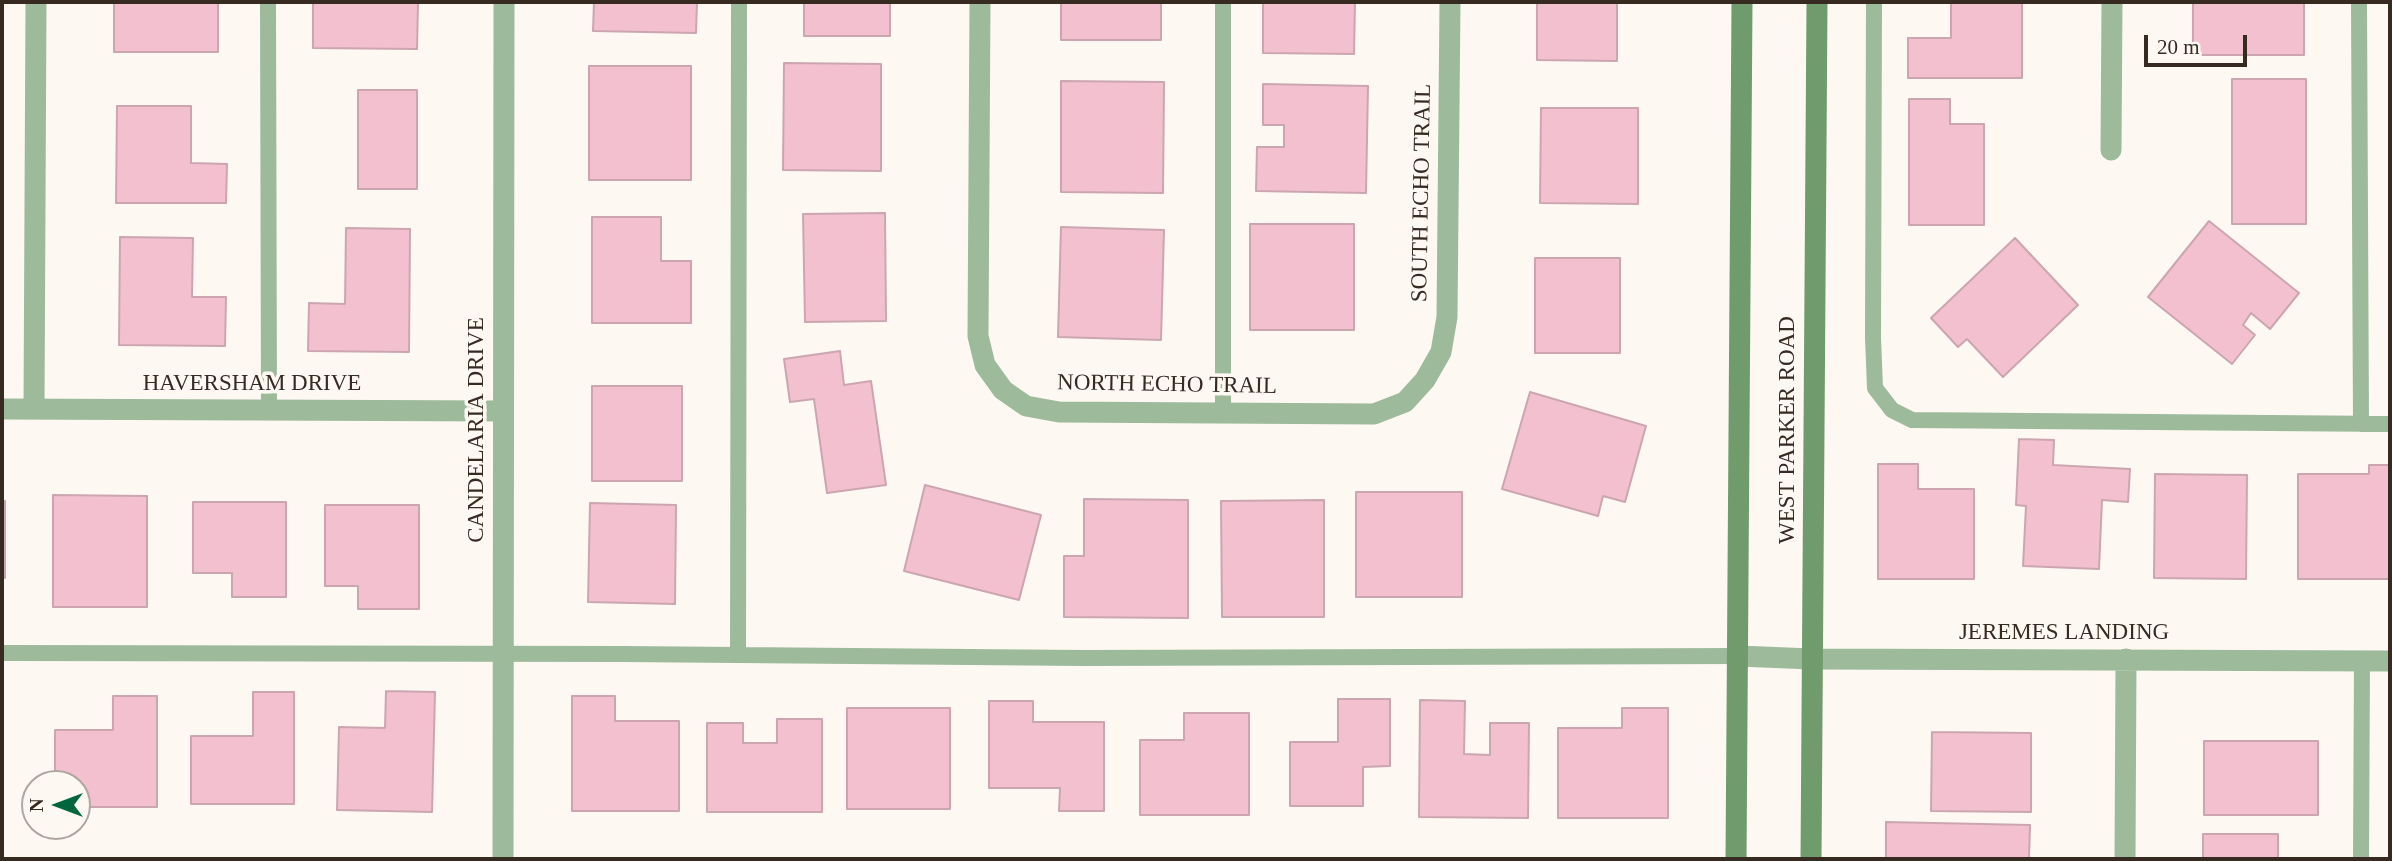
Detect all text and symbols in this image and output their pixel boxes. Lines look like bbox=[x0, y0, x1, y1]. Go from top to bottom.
scale bar bbox=[2147, 21, 2250, 65]
text: 20 m bbox=[2157, 35, 2200, 59]
street label: SOUTH ECHO TRAIL bbox=[1406, 84, 1438, 302]
street label: WEST PARKER ROAD bbox=[1774, 316, 1802, 544]
street label: CANDELARIA DRIVE bbox=[463, 317, 491, 543]
street label: NORTH ECHO TRAIL bbox=[1057, 369, 1277, 401]
street label: HAVERSHAM DRIVE bbox=[143, 370, 361, 398]
street label: JEREMES LANDING bbox=[1959, 619, 2169, 647]
north arrow bbox=[21, 770, 91, 840]
text: N bbox=[26, 798, 47, 812]

